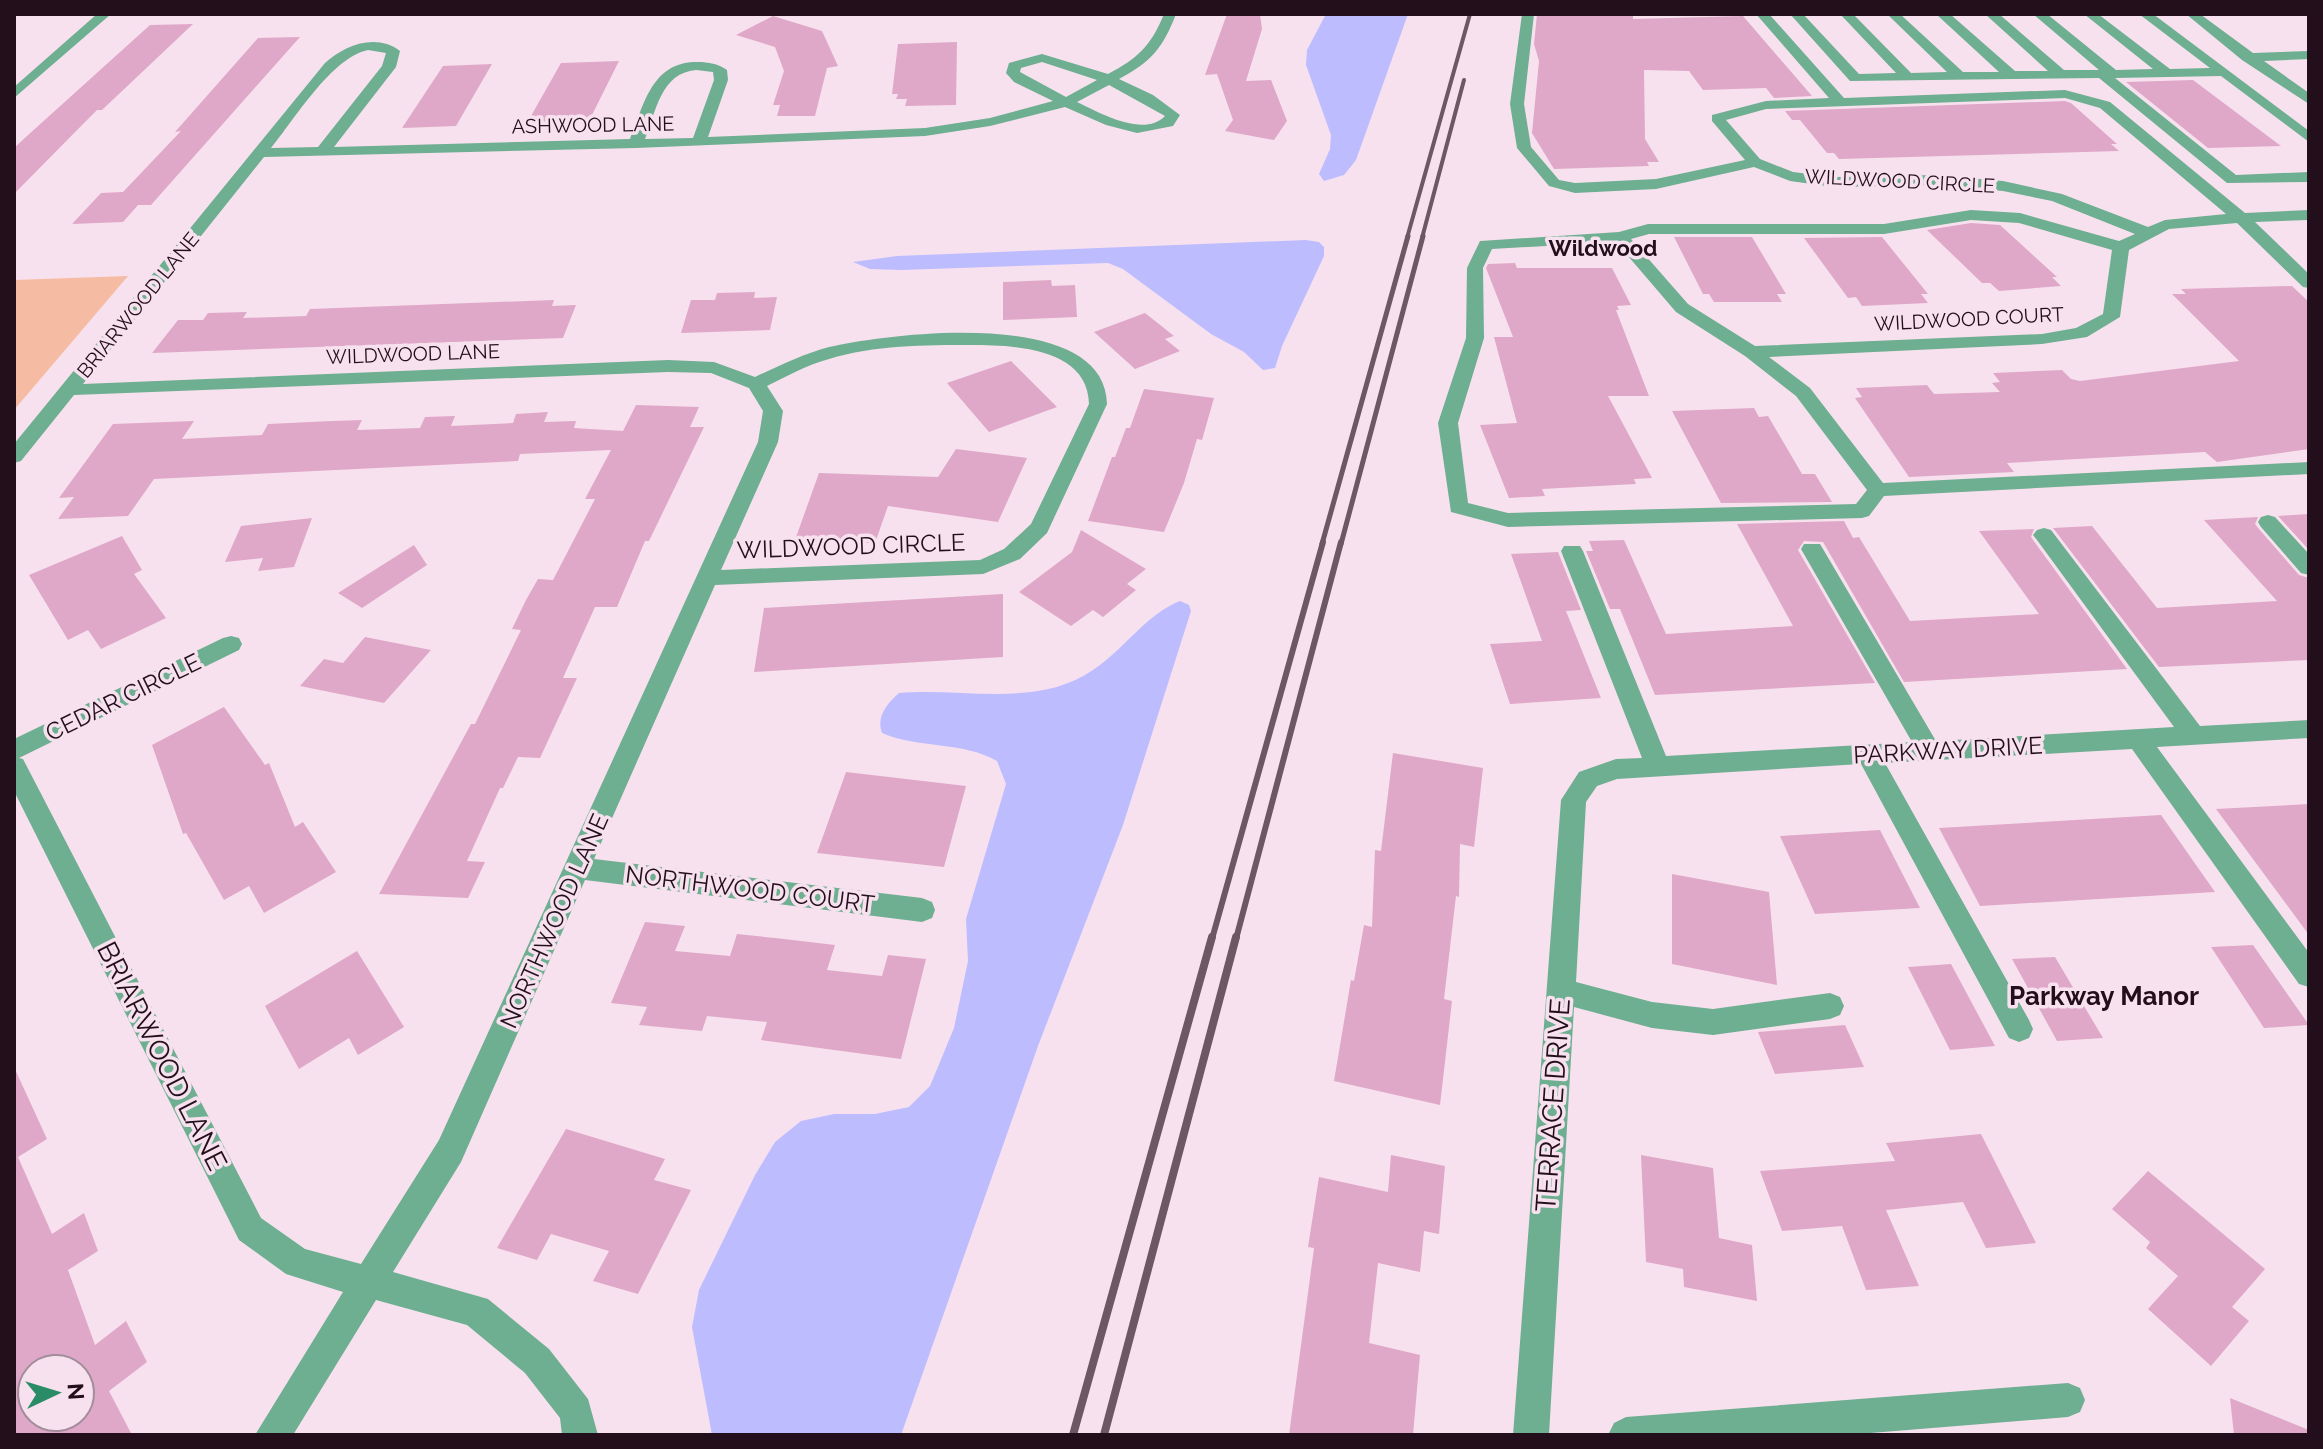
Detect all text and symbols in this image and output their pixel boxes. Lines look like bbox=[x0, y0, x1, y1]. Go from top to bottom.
street label: ASHWOOD LANE bbox=[511, 112, 675, 138]
street label: WILDWOOD CIRCLE bbox=[1804, 164, 1996, 198]
street label: BRIARWOOD LANE bbox=[72, 227, 204, 383]
district label: Wildwood bbox=[1549, 235, 1657, 261]
street label: WILDWOOD COURT bbox=[1874, 302, 2064, 336]
street label: WILDWOOD LANE bbox=[326, 339, 500, 369]
street label: WILDWOOD CIRCLE bbox=[736, 528, 966, 564]
street label: CEDAR CIRCLE bbox=[41, 647, 205, 747]
street label: PARKWAY DRIVE bbox=[1853, 731, 2043, 769]
street label: NORTHWOOD LANE bbox=[494, 809, 614, 1033]
street label: NORTHWOOD COURT bbox=[624, 859, 877, 919]
street label: BRIARWOOD LANE bbox=[90, 936, 234, 1176]
district label: Parkway Manor bbox=[2009, 981, 2199, 1011]
street label: TERRACE DRIVE bbox=[1529, 997, 1577, 1213]
north arrow bbox=[16, 1353, 96, 1433]
text: N bbox=[62, 1382, 90, 1401]

